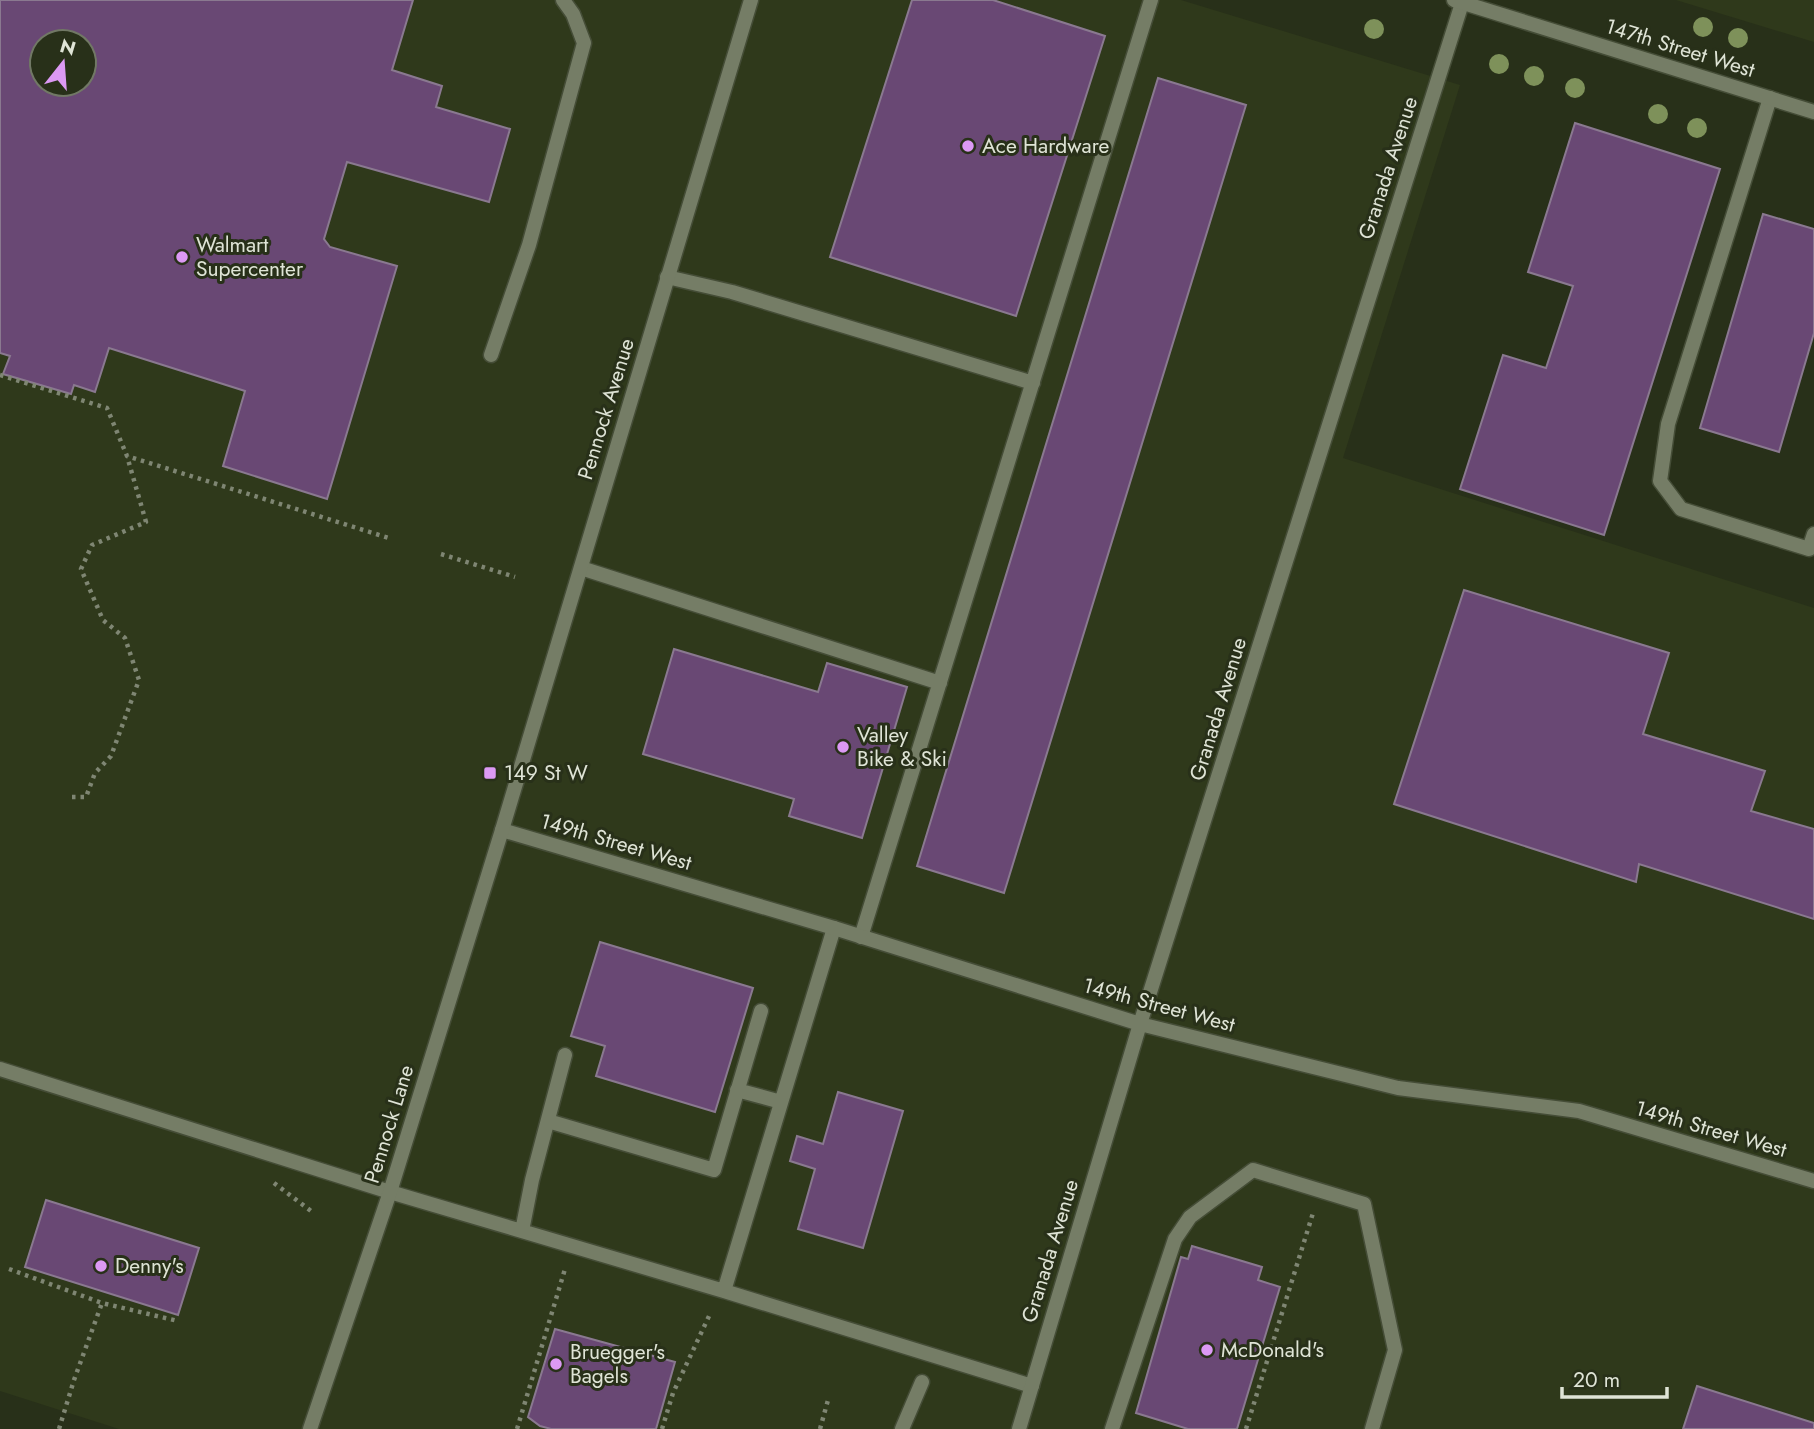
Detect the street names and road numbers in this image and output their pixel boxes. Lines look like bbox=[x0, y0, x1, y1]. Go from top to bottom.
street label: 147th Street West bbox=[1602, 11, 1758, 85]
street label: Granada Avenue bbox=[1351, 93, 1425, 243]
street label: Pennock Avenue bbox=[570, 335, 642, 483]
street label: Granada Avenue bbox=[1182, 633, 1254, 784]
street label: 149th Street West bbox=[537, 806, 695, 878]
street label: 149th Street West bbox=[1080, 970, 1238, 1040]
street label: Pennock Lane bbox=[357, 1061, 421, 1187]
street label: 149th Street West bbox=[1632, 1093, 1790, 1165]
street label: Granada Avenue bbox=[1014, 1175, 1086, 1326]

